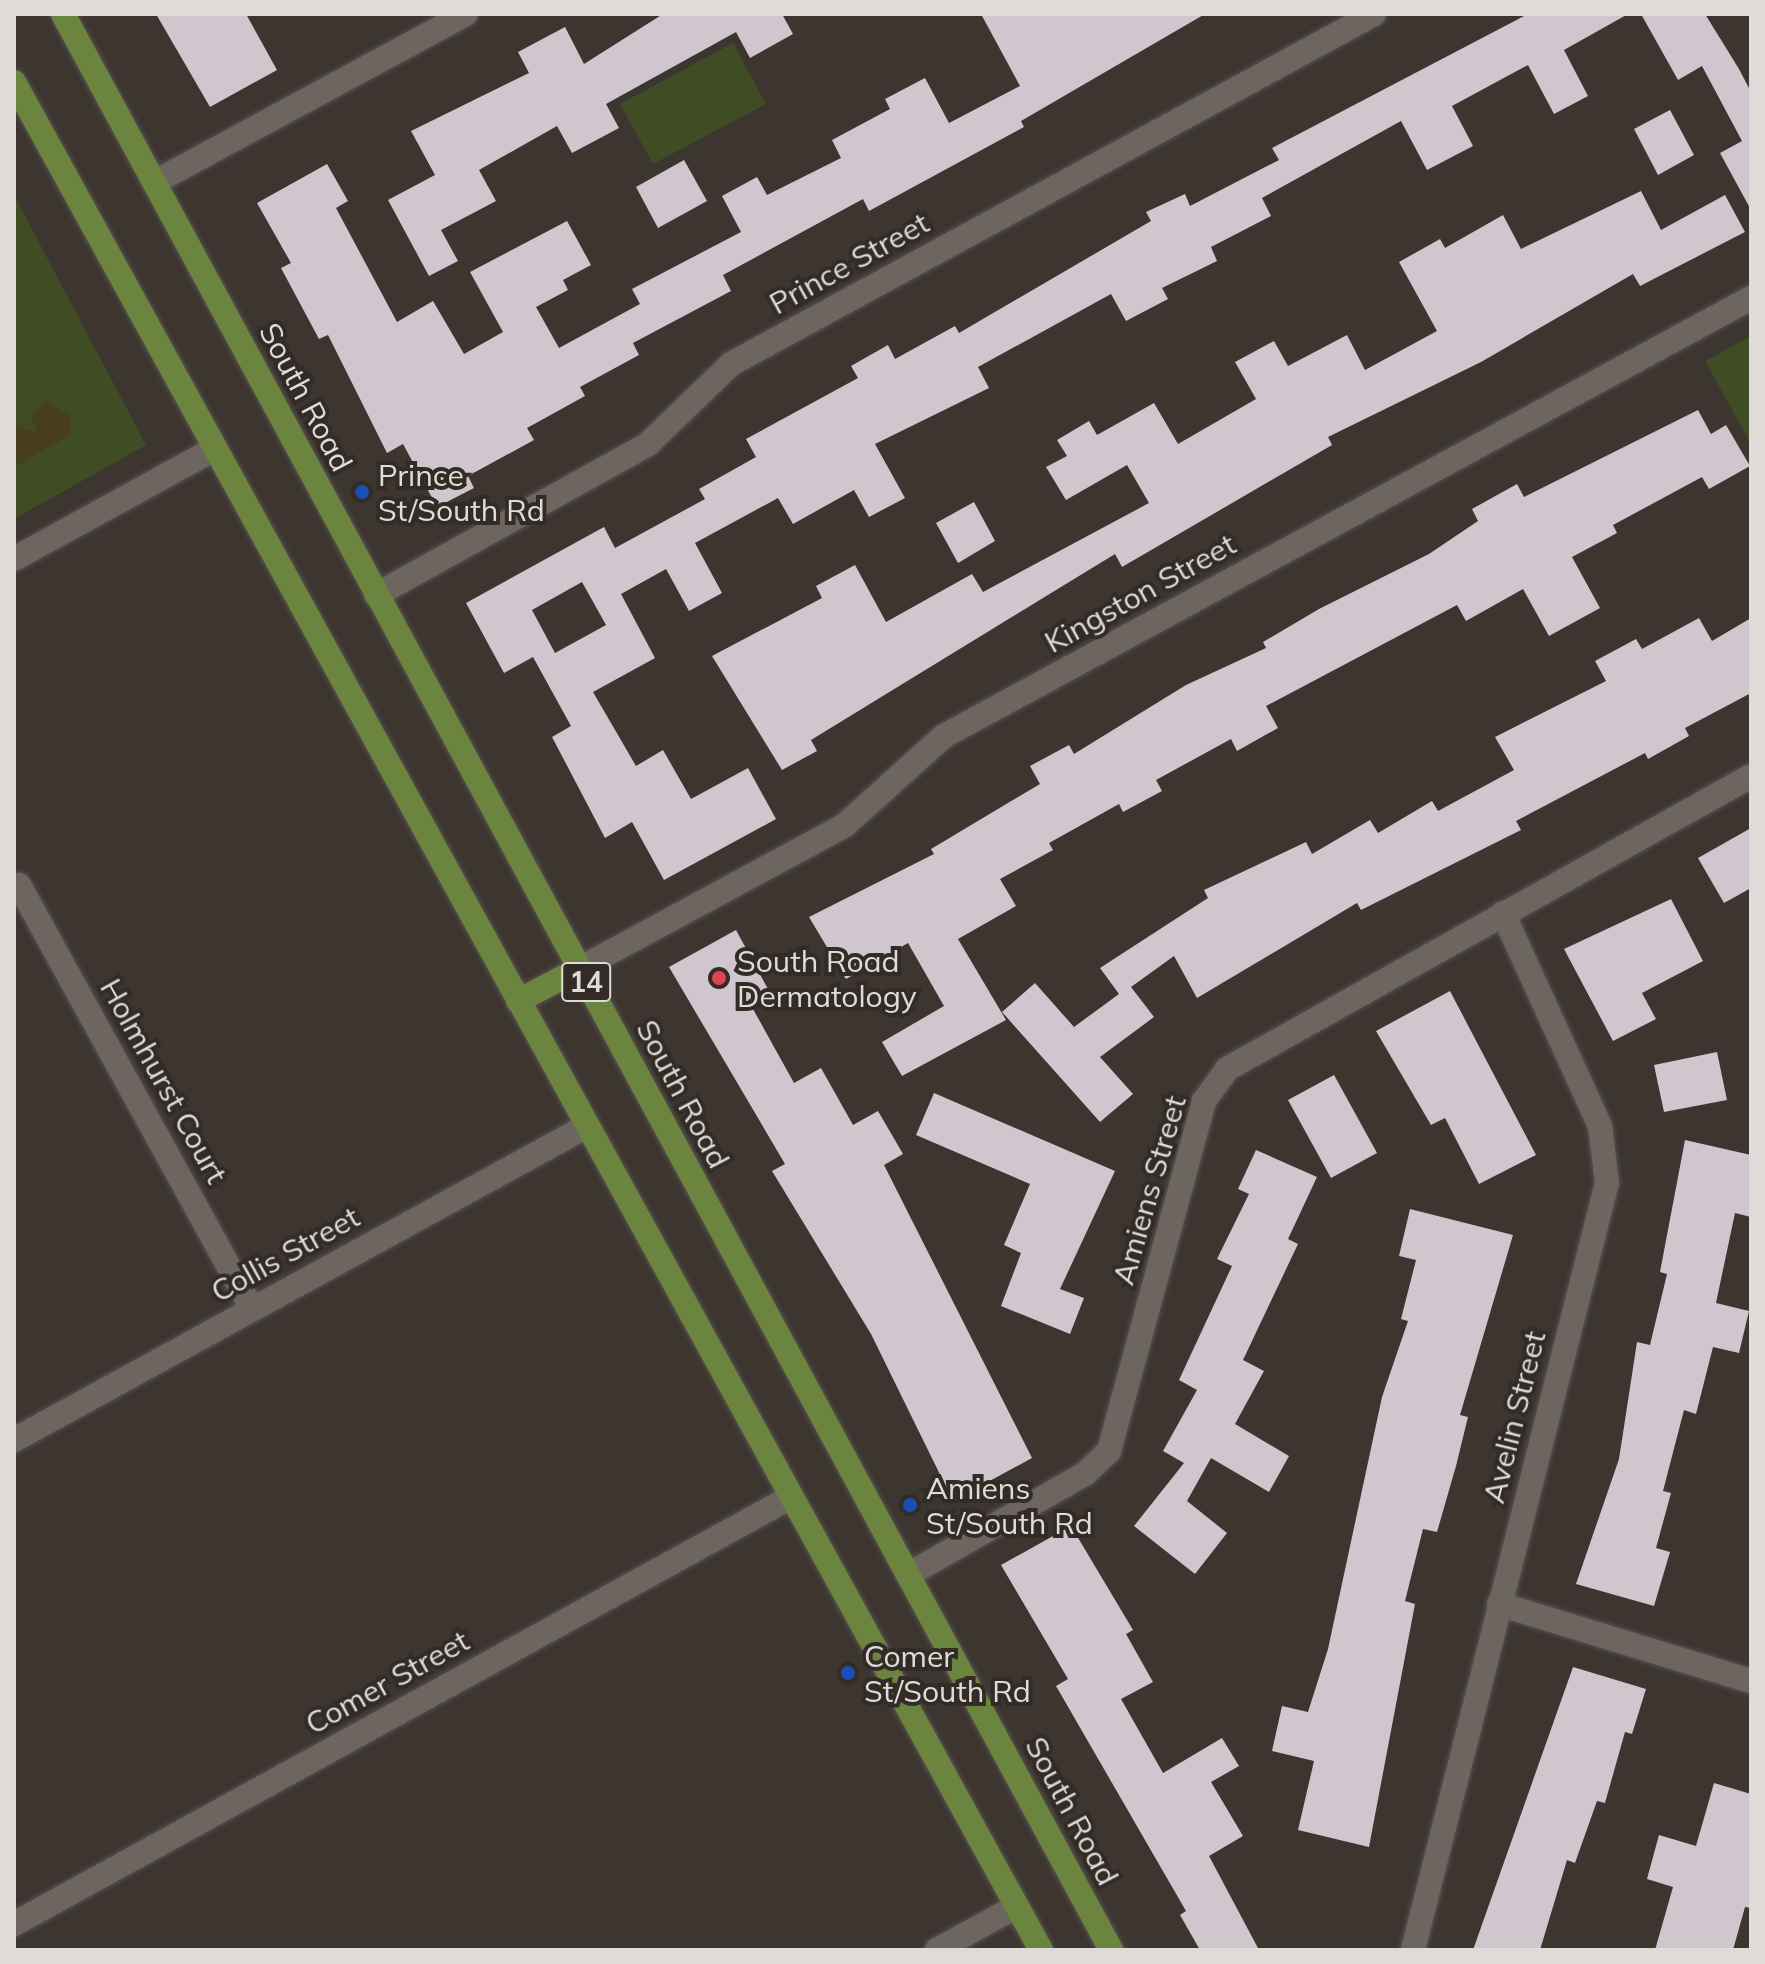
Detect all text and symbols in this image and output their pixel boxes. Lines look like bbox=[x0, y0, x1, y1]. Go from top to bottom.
street label: Prince Street bbox=[763, 204, 935, 322]
street label: South Road bbox=[252, 317, 360, 477]
place label: Prince St/South Rd bbox=[378, 457, 545, 528]
marker: Prince St/South Rd bbox=[353, 483, 371, 501]
street label: Kingston Street bbox=[1038, 526, 1242, 660]
place label: South Road Dermatology bbox=[737, 943, 917, 1014]
road number: 14 bbox=[560, 958, 612, 1006]
marker: South Road Dermatology bbox=[708, 967, 730, 989]
street label: Holmhurst Court bbox=[93, 972, 235, 1190]
street label: South Road bbox=[629, 1014, 737, 1174]
street label: Amiens Street bbox=[1105, 1091, 1193, 1289]
street label: Collis Street bbox=[205, 1199, 365, 1309]
street label: Avelin Street bbox=[1475, 1327, 1553, 1507]
place label: Amiens St/South Rd bbox=[926, 1470, 1093, 1540]
marker: Amiens St/South Rd bbox=[901, 1496, 919, 1514]
street label: Comer Street bbox=[299, 1622, 475, 1742]
place label: Comer St/South Rd bbox=[864, 1638, 1031, 1708]
marker: Comer St/South Rd bbox=[839, 1664, 857, 1682]
street label: South Road bbox=[1018, 1731, 1126, 1891]

